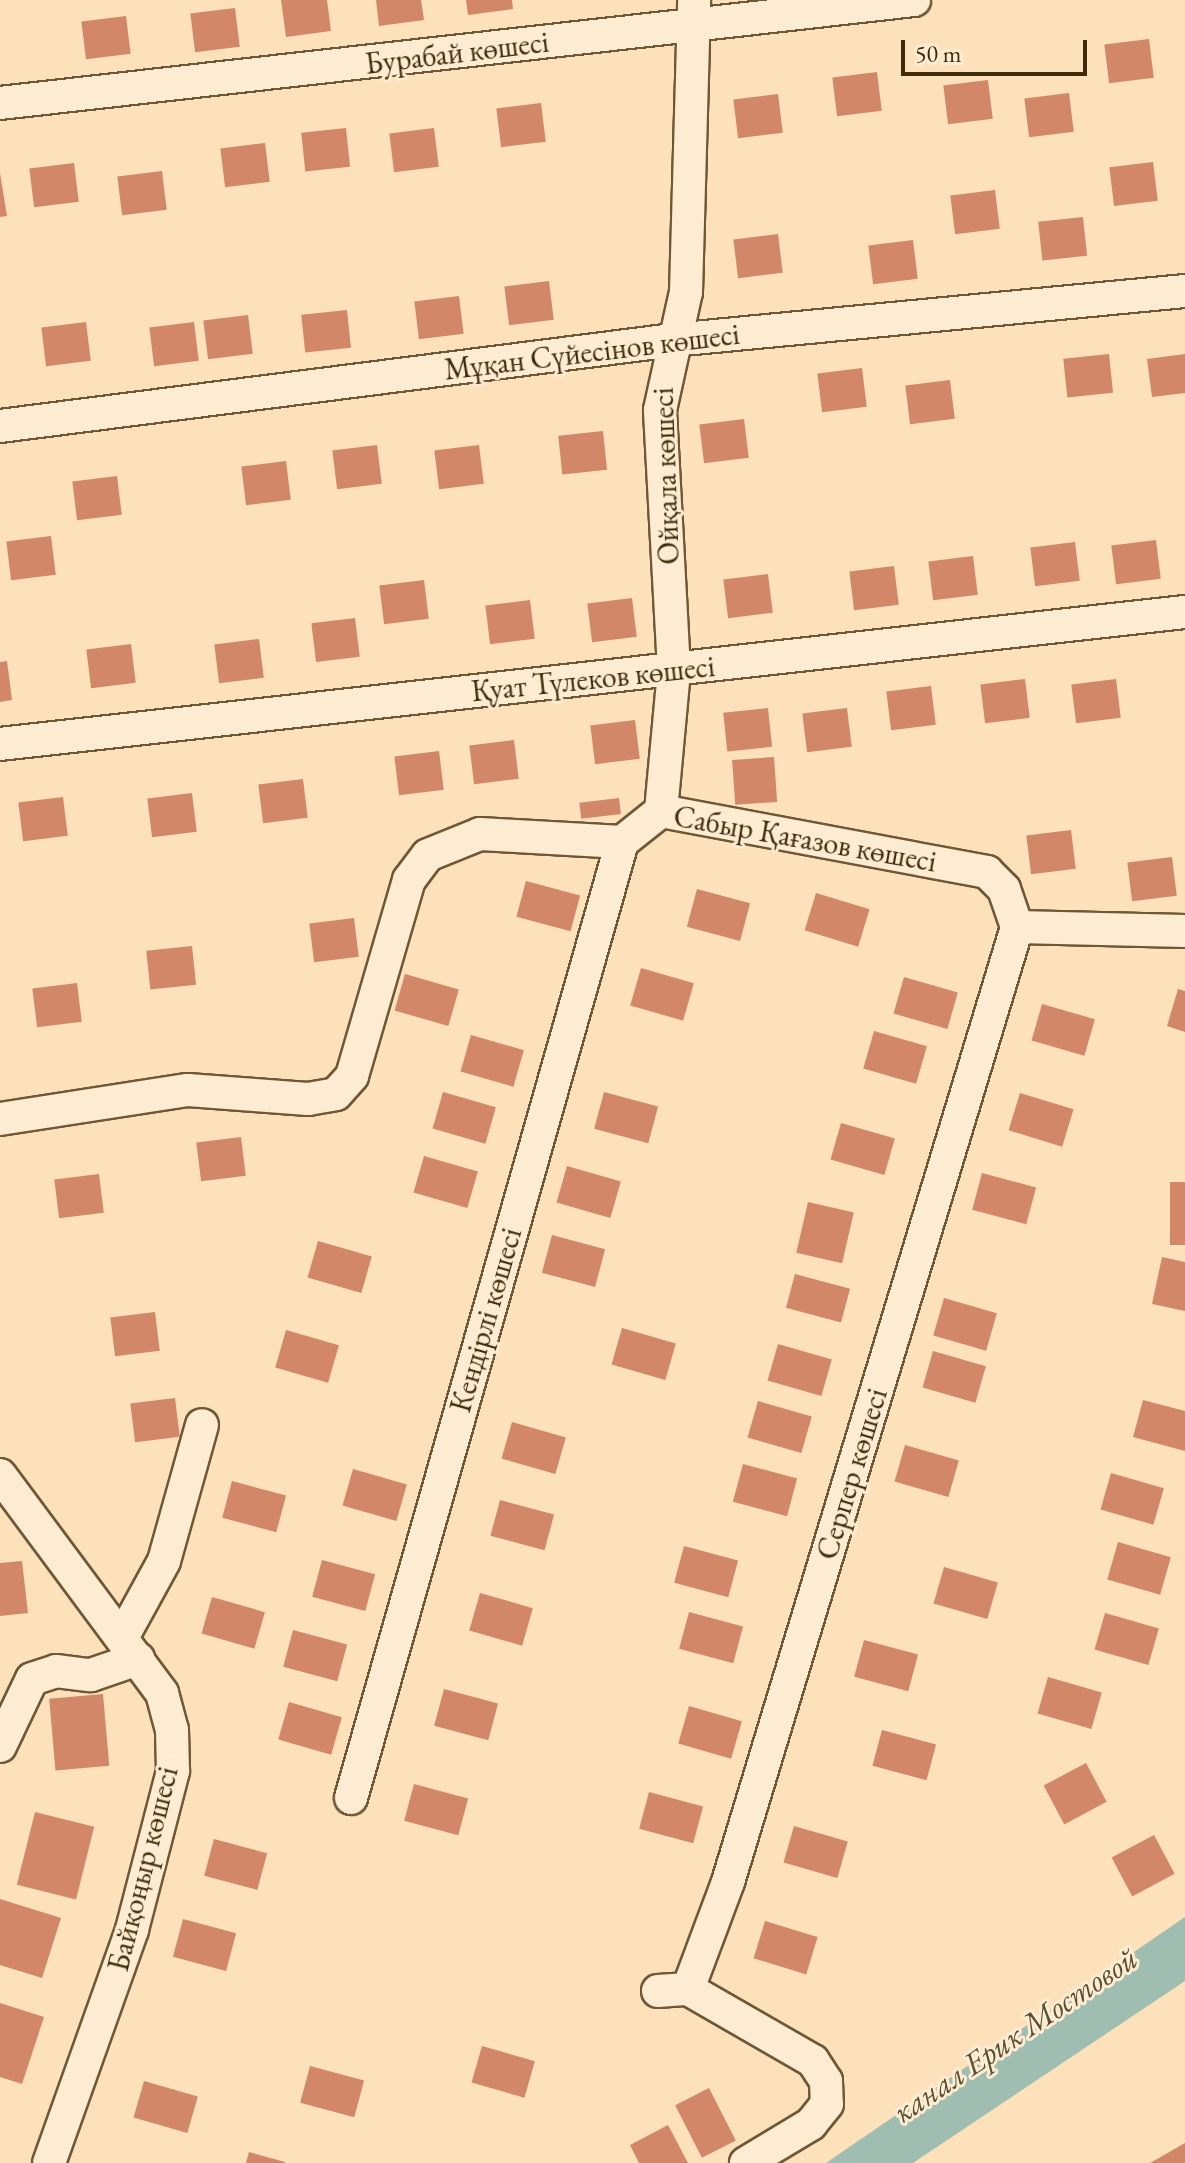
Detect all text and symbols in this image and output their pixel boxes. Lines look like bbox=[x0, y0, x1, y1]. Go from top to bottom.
street label: Бурабай көшесi bbox=[363, 24, 551, 82]
scale bar bbox=[905, 24, 1091, 74]
text: 50 m bbox=[915, 38, 962, 69]
street label: Мұқан Сүйесінов көшесі bbox=[442, 316, 742, 388]
street label: Ойқала көшесі bbox=[645, 387, 687, 565]
street label: Қуат Түлеков көшесі bbox=[469, 648, 717, 710]
street label: Сабыр Қағазов көшесі bbox=[671, 798, 939, 880]
street label: Кендірлі көшесі bbox=[442, 1223, 530, 1417]
street label: Серпер көшесі bbox=[809, 1384, 895, 1564]
street label: Байқоңыр көшесi bbox=[100, 1763, 186, 1975]
water label: канал Ерик Мостовой bbox=[885, 1939, 1145, 2131]

